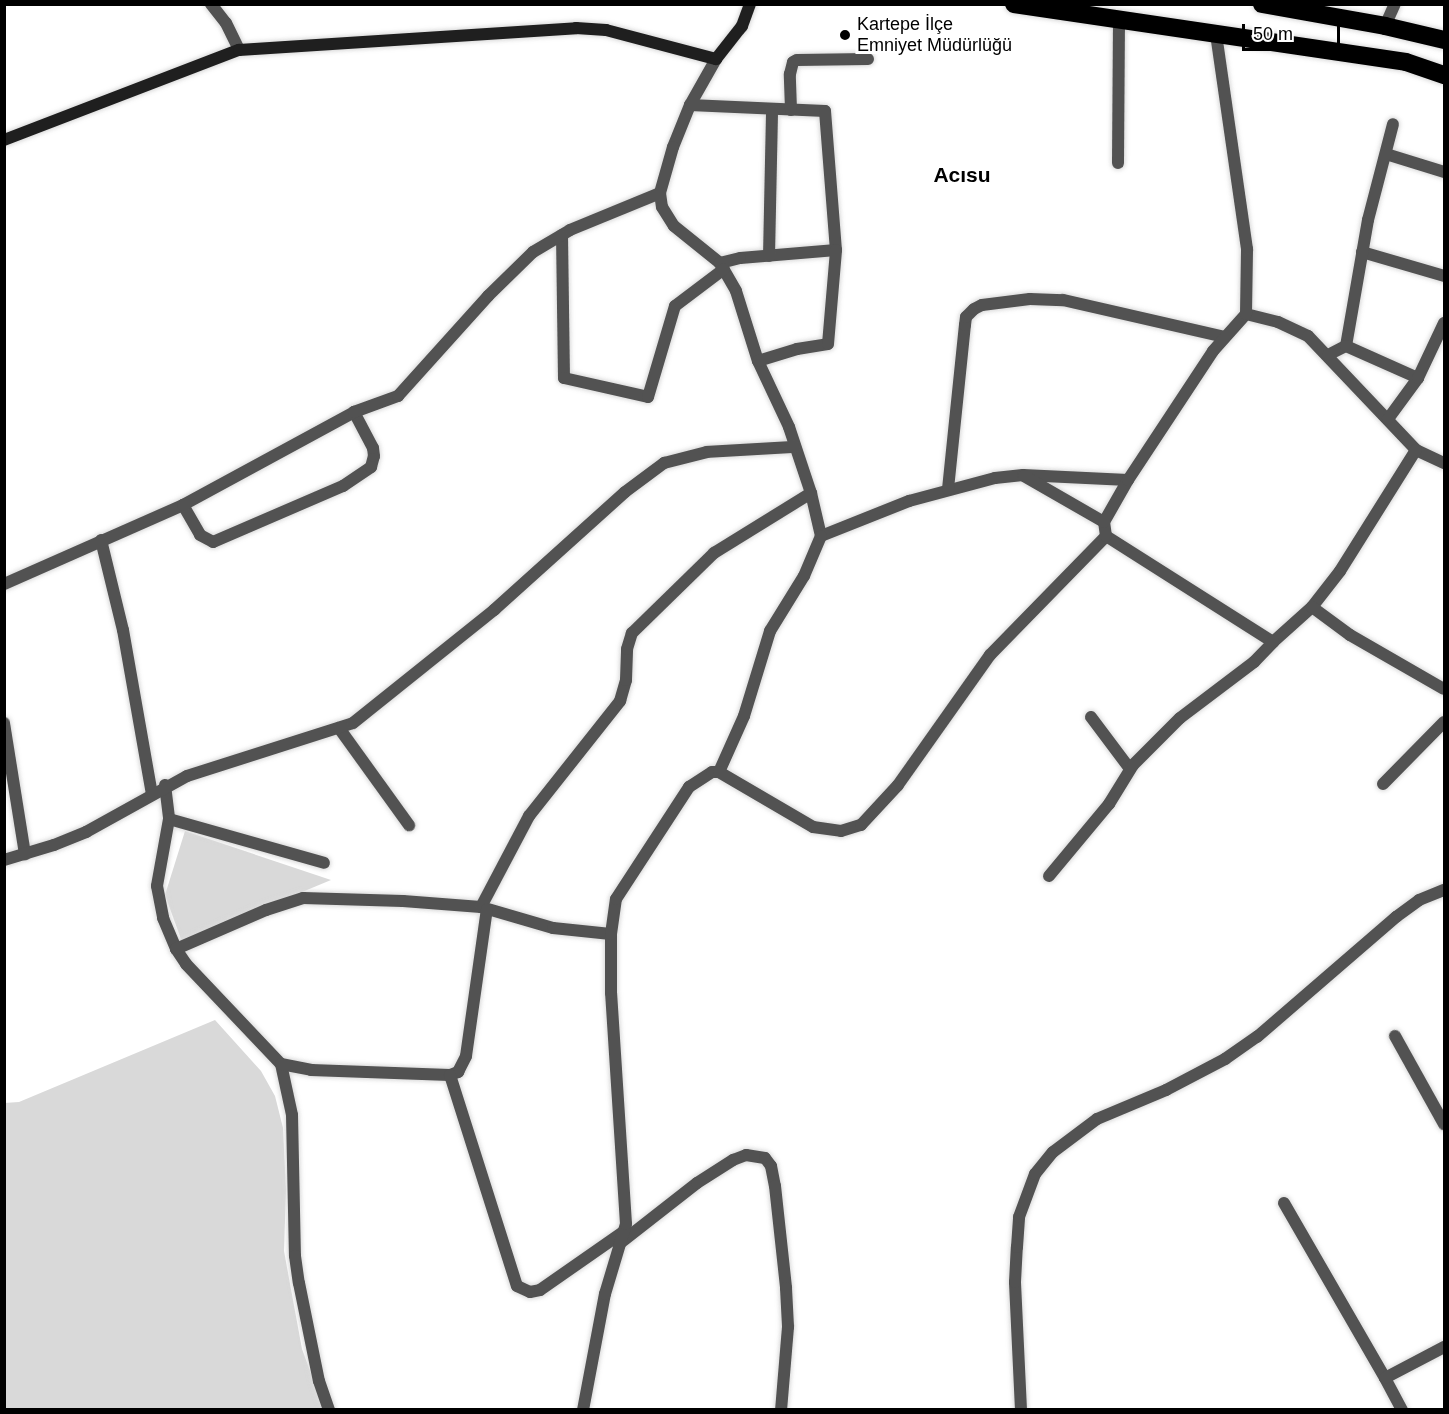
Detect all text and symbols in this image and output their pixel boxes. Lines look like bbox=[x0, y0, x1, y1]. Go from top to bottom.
scale bar bbox=[1245, 12, 1342, 50]
place label: Kartepe İlçe Emniyet Müdürlüğü bbox=[857, 14, 1012, 57]
text: 50 m bbox=[1253, 24, 1293, 44]
marker: Kartepe İlçe Emniyet Müdürlüğü bbox=[838, 28, 852, 42]
district label: Acısu bbox=[933, 162, 991, 188]

